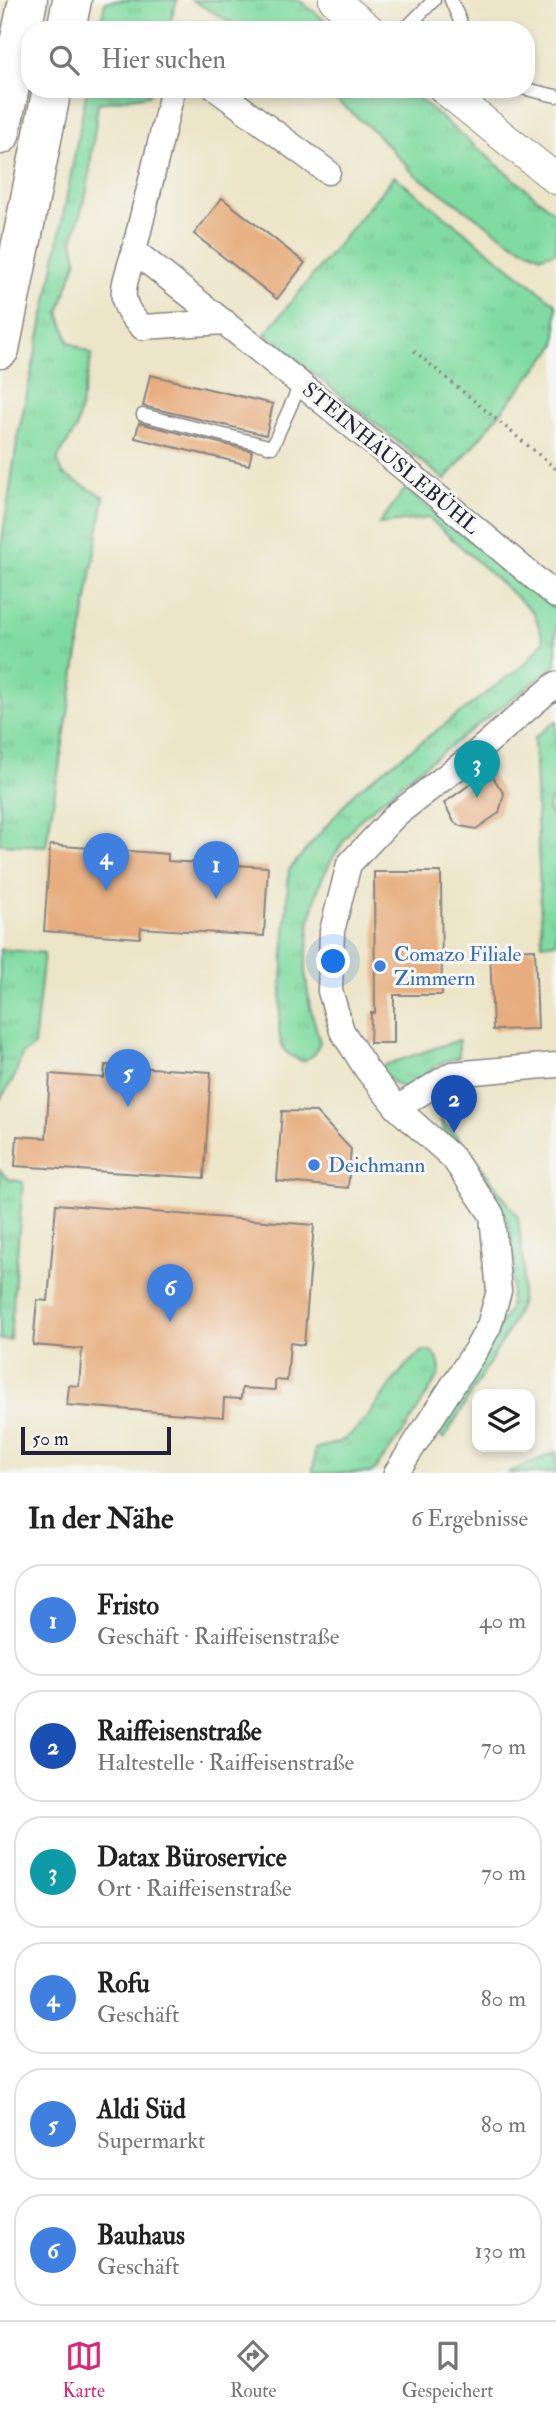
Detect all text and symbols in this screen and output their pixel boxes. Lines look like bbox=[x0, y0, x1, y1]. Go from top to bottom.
search box bbox=[21, 21, 535, 98]
icon: search bbox=[45, 41, 83, 79]
text: Hier suchen bbox=[101, 44, 226, 76]
street label: STEINHÄUSLEBÜHL bbox=[297, 376, 485, 540]
pin: 3 bbox=[454, 740, 500, 798]
pin: 4 bbox=[83, 833, 129, 891]
pin: 1 bbox=[193, 841, 239, 899]
place label: Comazo Filiale Zimmern bbox=[394, 941, 522, 992]
your location bbox=[316, 944, 350, 978]
marker: Comazo Filiale Zimmern bbox=[372, 958, 388, 974]
pin: 5 bbox=[105, 1049, 151, 1107]
pin: 2 bbox=[431, 1075, 477, 1133]
place label: Deichmann bbox=[328, 1152, 426, 1179]
marker: Deichmann bbox=[306, 1157, 322, 1173]
pin: 6 bbox=[147, 1264, 193, 1322]
map controls bbox=[472, 1389, 535, 1452]
button: layers bbox=[472, 1389, 535, 1452]
scale bar bbox=[21, 1424, 172, 1456]
text: 50 m bbox=[32, 1427, 69, 1451]
text: In der Nähe bbox=[28, 1500, 173, 1537]
text: 6 Ergebnisse bbox=[411, 1504, 528, 1533]
text: Fristo bbox=[97, 1590, 159, 1622]
text: 1 bbox=[49, 1606, 57, 1635]
text: 40 m bbox=[479, 1606, 526, 1635]
text: Geschäft · Raiffeisenstraße bbox=[97, 1622, 339, 1651]
text: Raiffeisenstraße bbox=[97, 1716, 262, 1748]
text: 2 bbox=[47, 1732, 59, 1761]
text: 70 m bbox=[481, 1732, 526, 1761]
text: Haltestelle · Raiffeisenstraße bbox=[97, 1748, 354, 1777]
text: Datax Büroservice bbox=[97, 1842, 287, 1874]
text: 3 bbox=[49, 1858, 57, 1887]
text: 70 m bbox=[481, 1858, 526, 1887]
text: Ort · Raiffeisenstraße bbox=[97, 1874, 292, 1903]
text: Rofu bbox=[97, 1968, 150, 2000]
text: 4 bbox=[47, 1984, 59, 2013]
text: 80 m bbox=[481, 1984, 526, 2013]
text: Geschäft bbox=[97, 2000, 180, 2029]
text: Aldi Süd bbox=[97, 2094, 186, 2126]
text: 5 bbox=[48, 2110, 58, 2139]
text: 80 m bbox=[481, 2110, 526, 2139]
text: Supermarkt bbox=[97, 2126, 205, 2155]
text: Bauhaus bbox=[97, 2220, 185, 2252]
text: 6 bbox=[47, 2236, 59, 2265]
text: 130 m bbox=[474, 2236, 526, 2265]
text: Geschäft bbox=[97, 2252, 180, 2281]
tab: Karte bbox=[63, 2337, 105, 2403]
tab: Route bbox=[230, 2337, 276, 2403]
tab: Gespeichert bbox=[402, 2337, 493, 2403]

